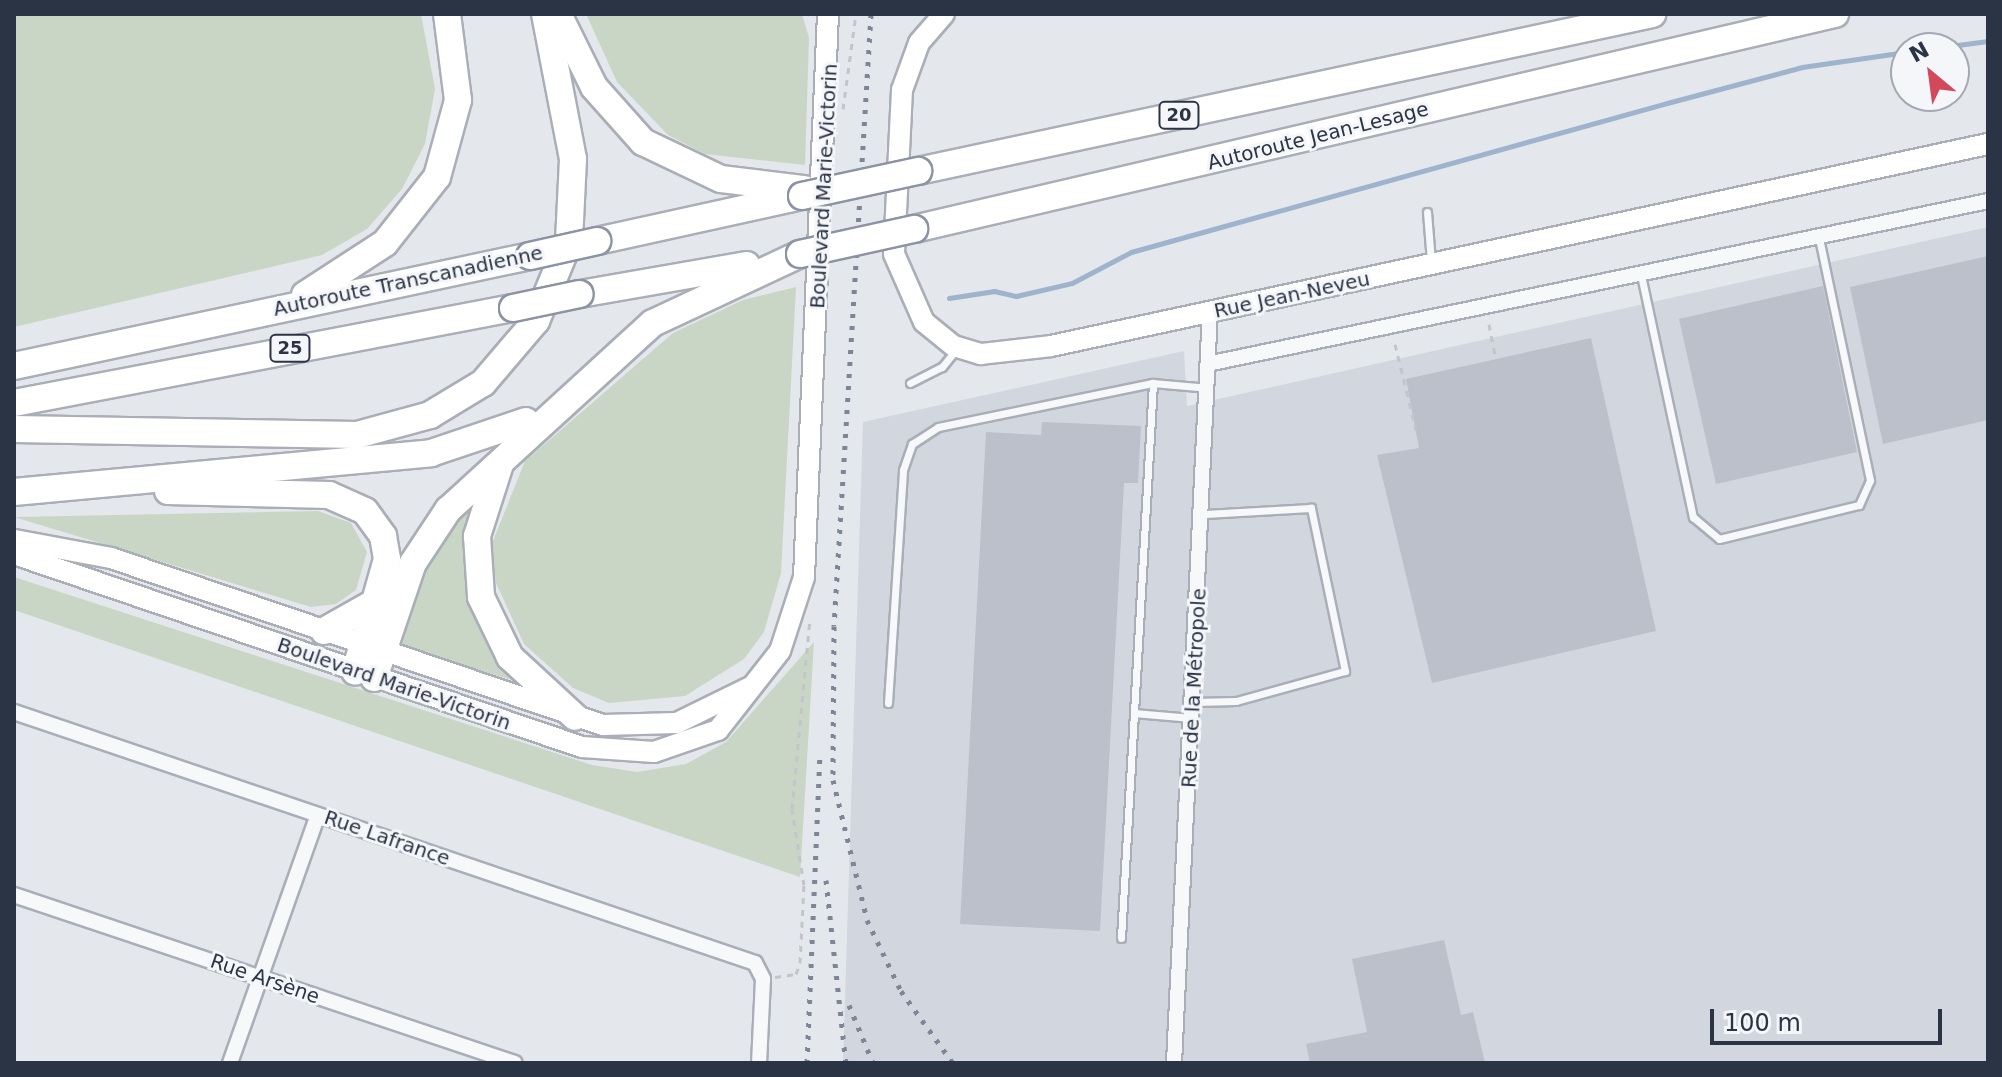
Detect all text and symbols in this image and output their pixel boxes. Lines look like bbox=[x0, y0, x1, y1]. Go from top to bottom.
north arrow bbox=[1890, 32, 1970, 112]
text: N bbox=[1905, 37, 1933, 68]
street label: Boulevard Marie-Victorin bbox=[806, 63, 842, 309]
street label: Autoroute Jean-Lesage bbox=[1205, 97, 1431, 175]
road number: 20 bbox=[1157, 101, 1201, 129]
street label: Autoroute Transcanadienne bbox=[271, 241, 545, 321]
street label: Rue Jean-Neveu bbox=[1212, 267, 1372, 323]
road number: 25 bbox=[268, 334, 312, 362]
street label: Rue de la Métropole bbox=[1177, 587, 1211, 789]
street label: Boulevard Marie-Victorin bbox=[274, 633, 514, 735]
street label: Rue Lafrance bbox=[321, 805, 453, 871]
street label: Rue Arsène bbox=[207, 949, 323, 1009]
scale bar bbox=[1714, 993, 1946, 1043]
text: 100 m bbox=[1724, 1009, 1801, 1037]

